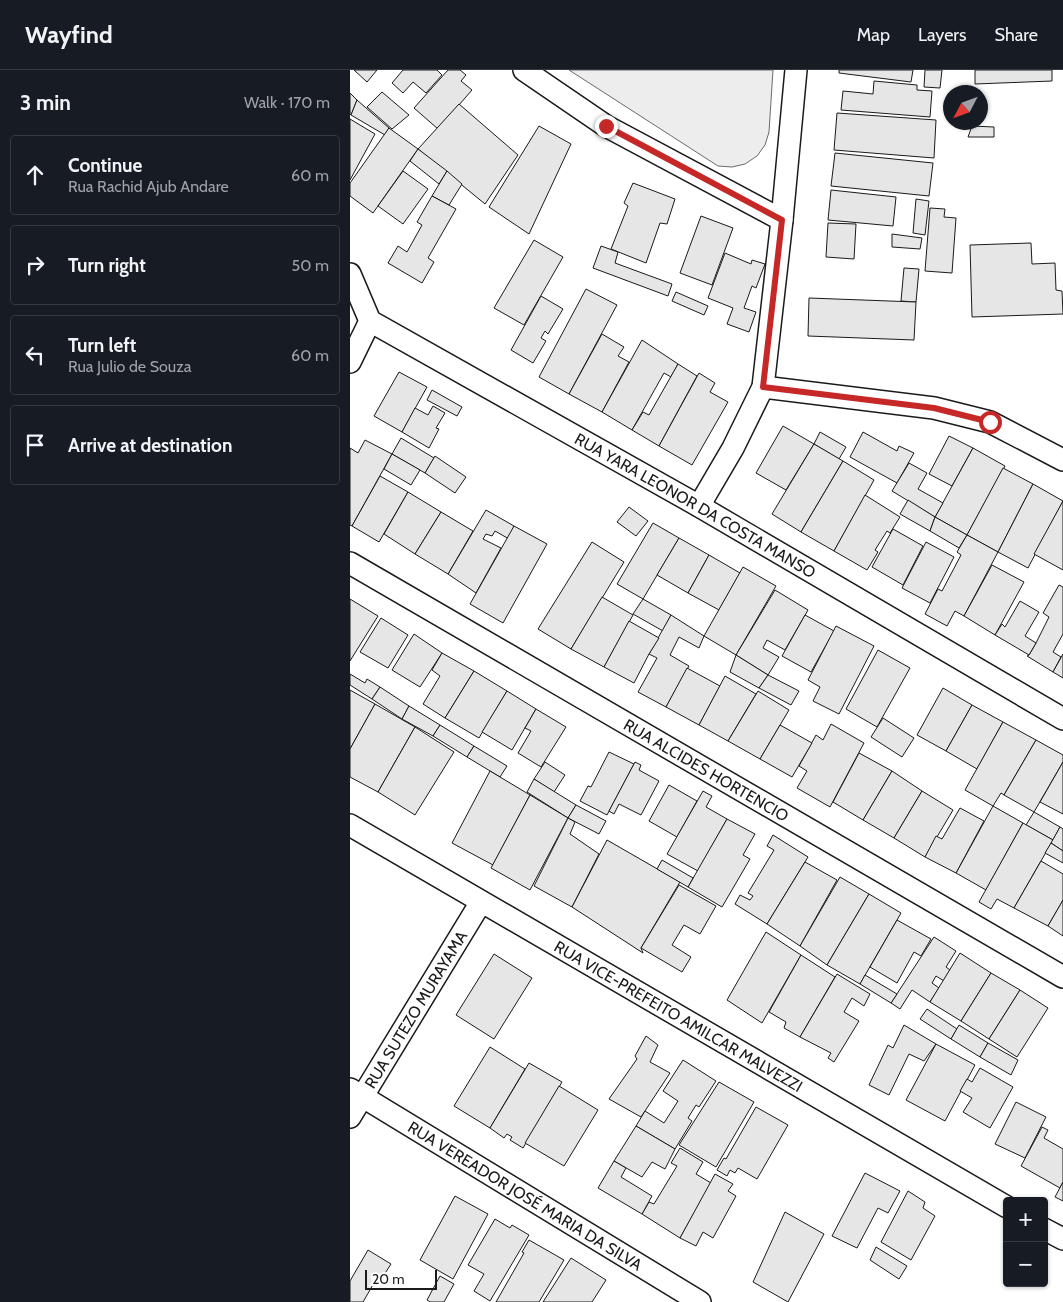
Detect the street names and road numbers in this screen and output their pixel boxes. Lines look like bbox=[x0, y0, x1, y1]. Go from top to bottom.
street label: RUA YARA LEONOR DA COSTA MANSO bbox=[572, 429, 819, 582]
street label: RUA ALCIDES HORTENCIO bbox=[620, 715, 792, 825]
street label: RUA SUTEZO MURAYAMA bbox=[360, 927, 471, 1092]
street label: RUA VICE-PREFEITO AMILCAR MALVEZZI bbox=[551, 936, 806, 1096]
street label: RUA VEREADOR JOSÉ MARIA DA SILVA bbox=[405, 1117, 646, 1274]

